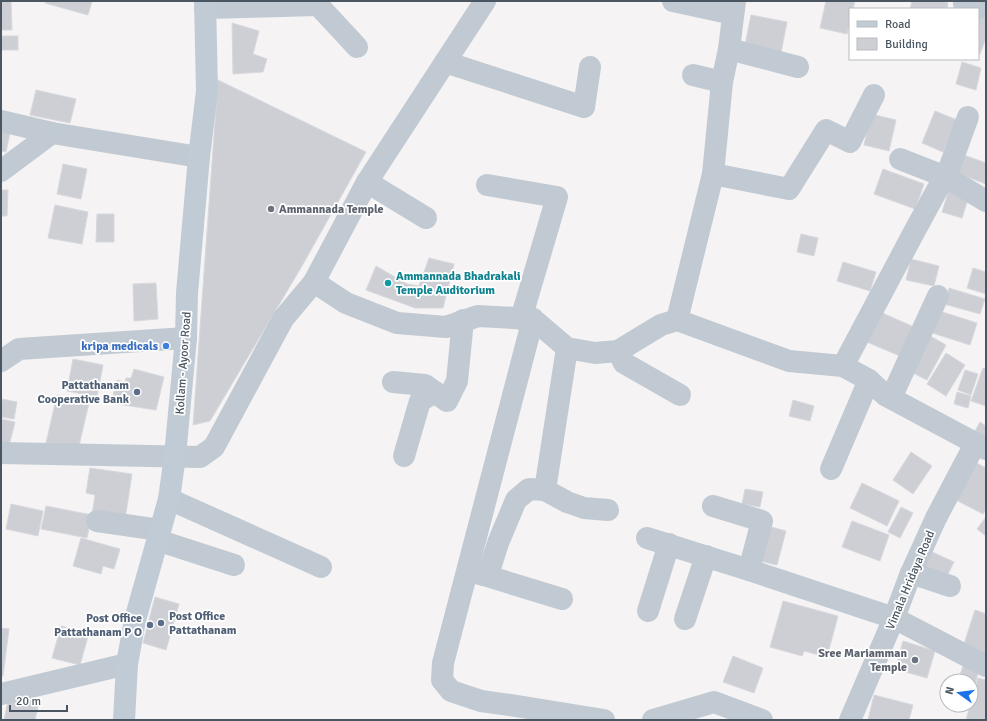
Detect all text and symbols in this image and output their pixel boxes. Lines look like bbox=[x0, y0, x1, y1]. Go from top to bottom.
legend bbox=[849, 8, 979, 60]
text: Road bbox=[885, 17, 911, 32]
text: Building bbox=[885, 37, 928, 52]
place label: Ammannada Temple bbox=[279, 202, 384, 217]
marker: Ammannada Temple bbox=[266, 204, 276, 214]
place label: Ammannada Bhadrakali Temple Auditorium bbox=[396, 269, 521, 298]
marker: Ammannada Bhadrakali Temple Auditorium bbox=[383, 278, 393, 288]
street label: Kollam - Ayoor Road bbox=[172, 311, 195, 415]
place label: kripa medicals bbox=[81, 339, 159, 354]
marker: kripa medicals bbox=[161, 341, 171, 351]
place label: Pattathanam Cooperative Bank bbox=[37, 378, 130, 407]
marker: Pattathanam Cooperative Bank bbox=[132, 387, 142, 397]
street label: Vimala Hridaya Road bbox=[883, 528, 938, 632]
place label: Post Office Pattathanam bbox=[169, 609, 237, 638]
place label: Post Office Pattathanam P O bbox=[54, 611, 142, 640]
marker: Post Office Pattathanam bbox=[156, 618, 166, 628]
marker: Post Office Pattathanam P O bbox=[145, 620, 155, 630]
place label: Sree Mariamman Temple bbox=[818, 646, 907, 675]
marker: Sree Mariamman Temple bbox=[910, 655, 920, 665]
north arrow bbox=[939, 673, 979, 713]
text: N bbox=[943, 685, 957, 696]
scale bar bbox=[10, 687, 67, 713]
text: 20 m bbox=[16, 694, 41, 709]

